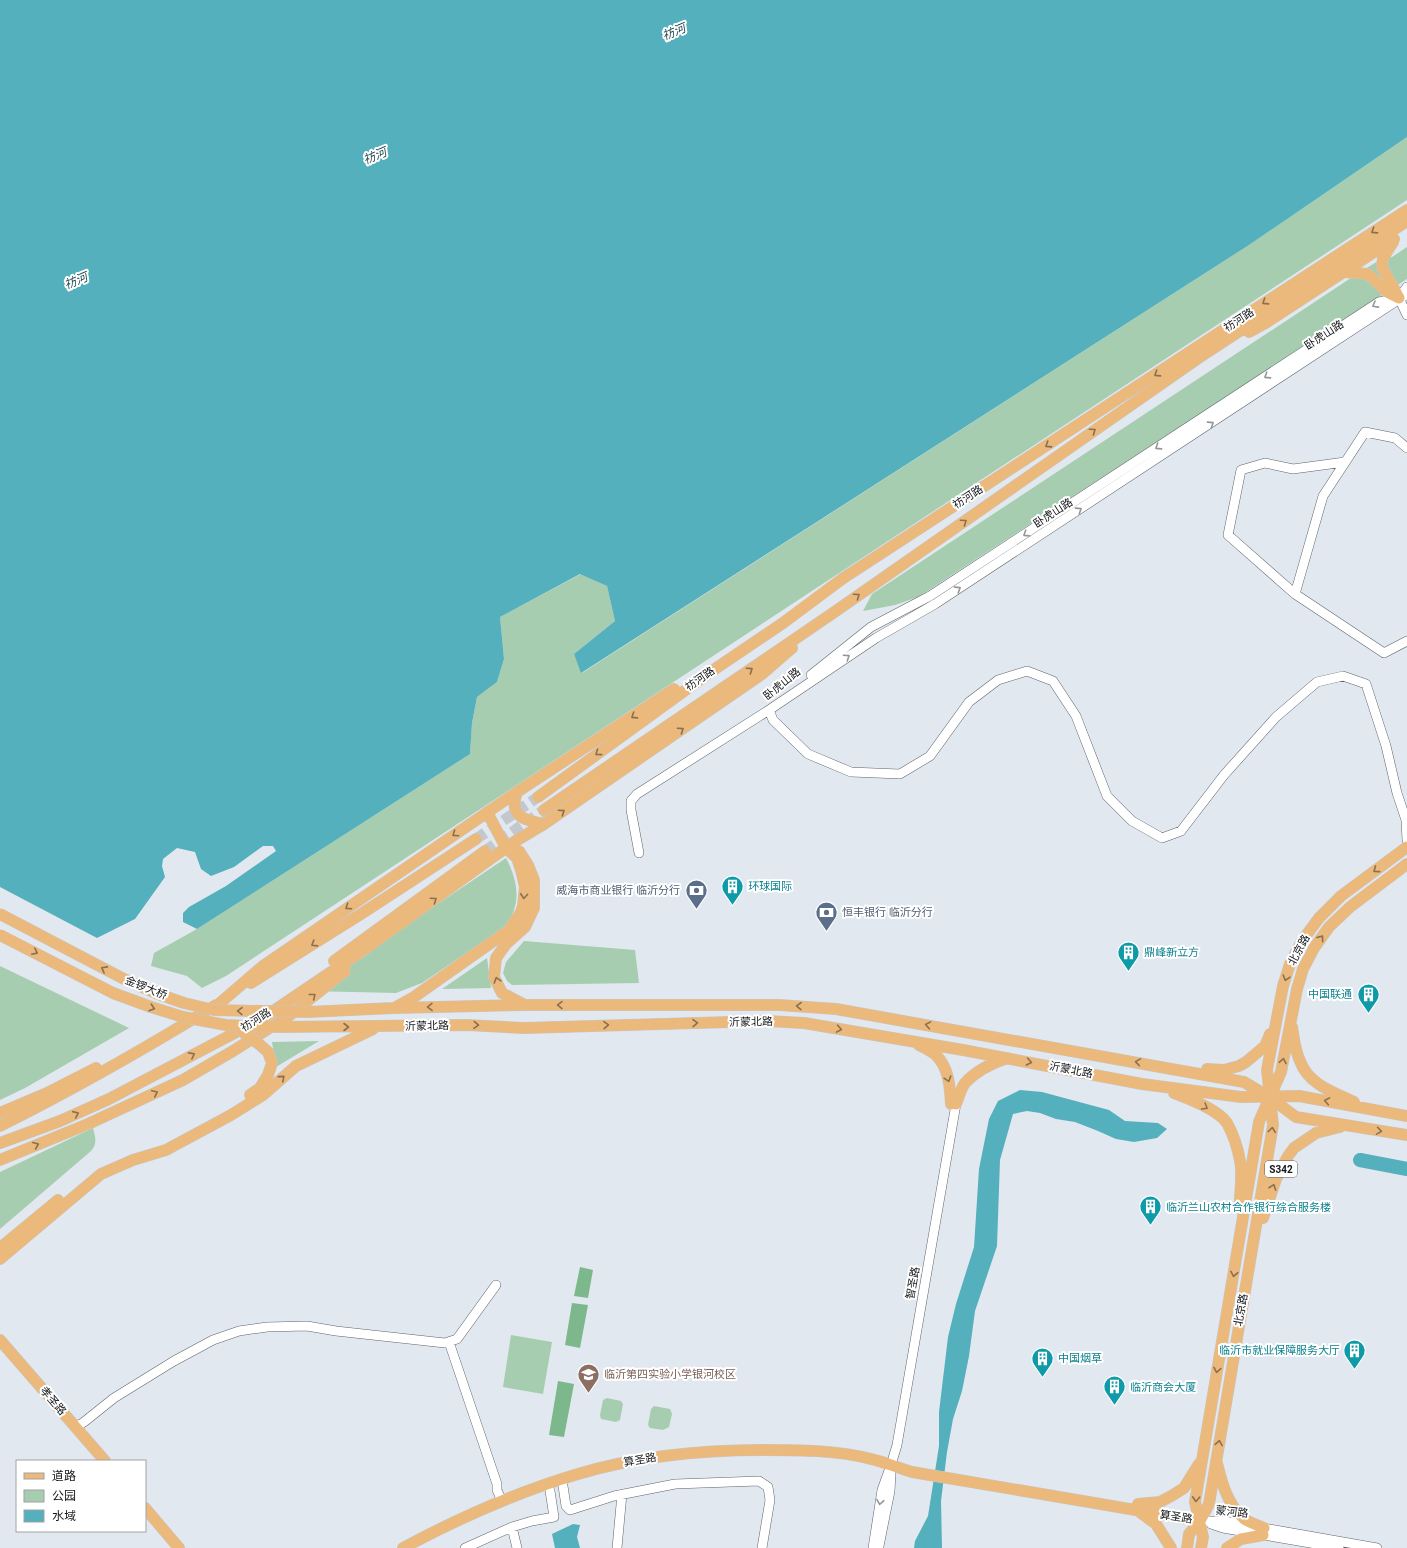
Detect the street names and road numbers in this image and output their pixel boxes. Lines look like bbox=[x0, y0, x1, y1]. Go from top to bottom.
street label: 祊河路 bbox=[1222, 306, 1256, 334]
street label: 卧虎山路 bbox=[1302, 318, 1346, 352]
street label: 祊河路 bbox=[951, 483, 985, 511]
street label: 卧虎山路 bbox=[1031, 496, 1075, 530]
street label: 祊河路 bbox=[683, 664, 717, 694]
street label: 卧虎山路 bbox=[761, 665, 803, 703]
street label: 北京路 bbox=[1286, 932, 1312, 968]
street label: 金锣大桥 bbox=[123, 974, 169, 1002]
street label: 祊河路 bbox=[239, 1006, 273, 1034]
street label: 沂蒙北路 bbox=[729, 1015, 773, 1029]
street label: 沂蒙北路 bbox=[405, 1019, 449, 1033]
street label: 沂蒙北路 bbox=[1048, 1059, 1094, 1081]
road number: S342 bbox=[1265, 1161, 1297, 1177]
street label: 智圣路 bbox=[904, 1266, 922, 1300]
street label: 北京路 bbox=[1232, 1293, 1250, 1327]
street label: 孝圣路 bbox=[37, 1384, 69, 1418]
street label: 算圣路 bbox=[623, 1451, 657, 1469]
street label: 蒙河路 bbox=[1215, 1504, 1249, 1520]
street label: 算圣路 bbox=[1159, 1508, 1193, 1526]

